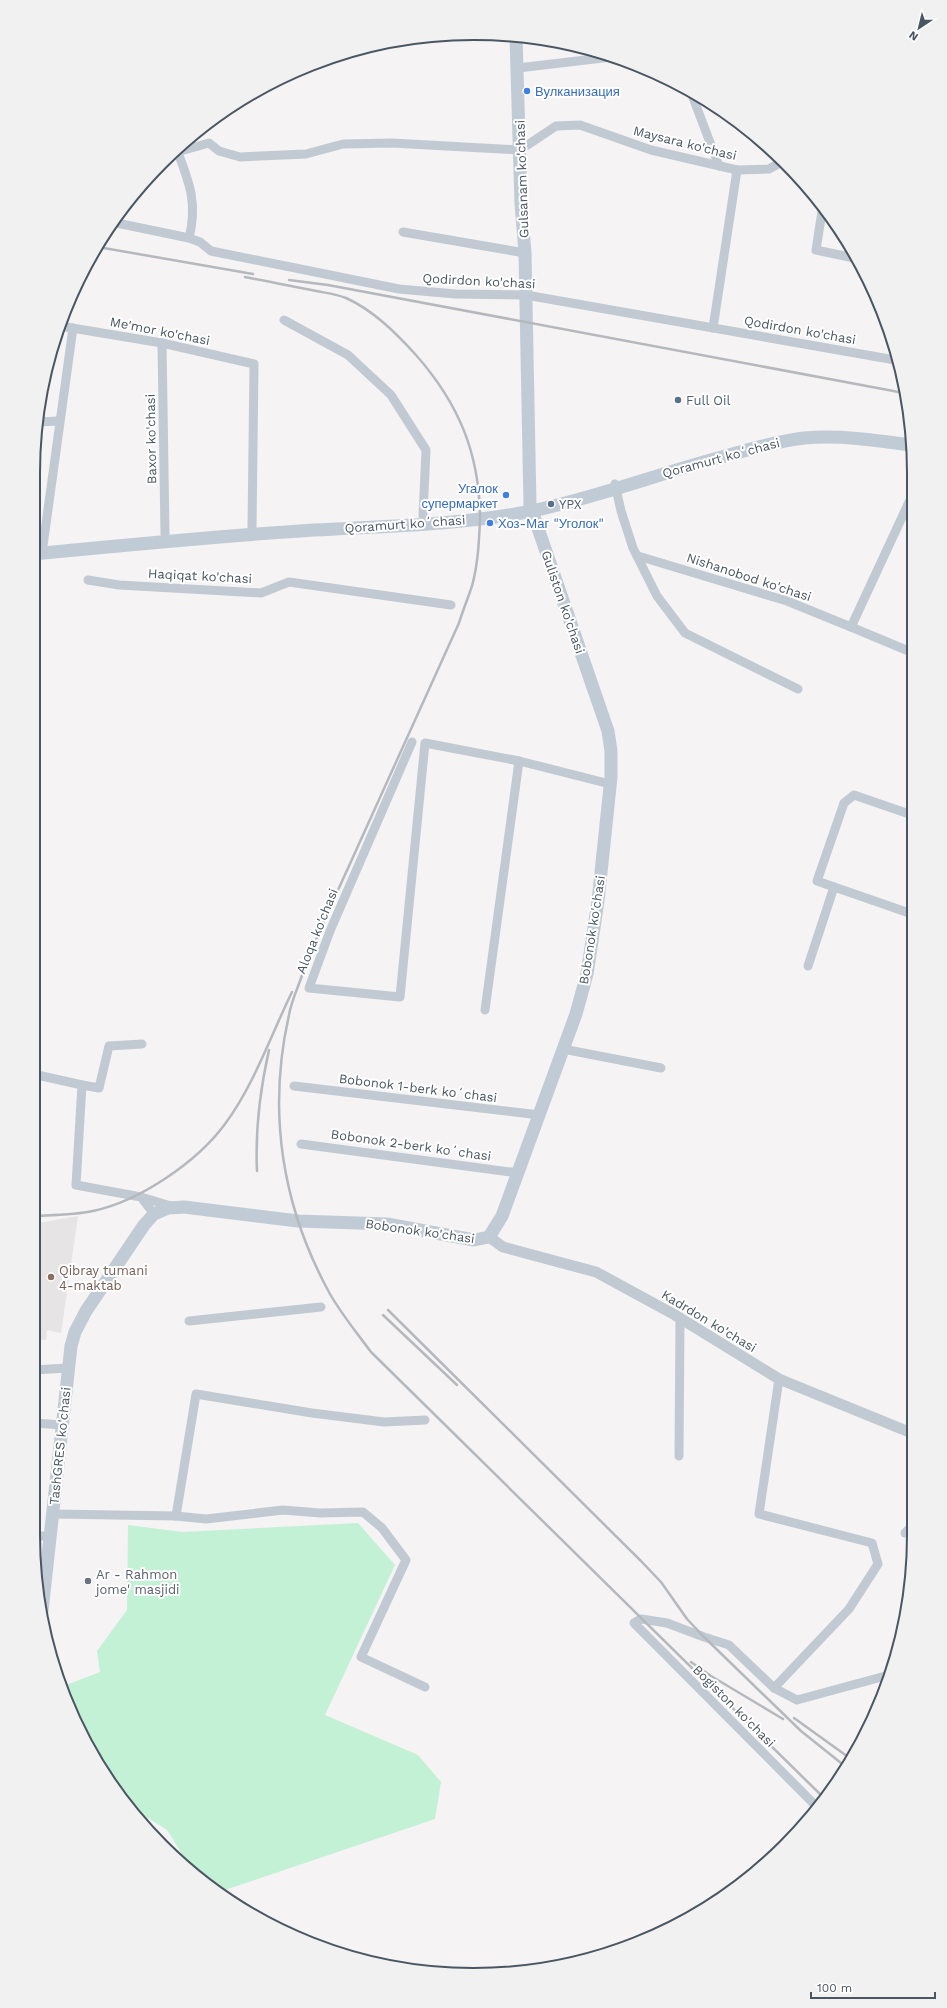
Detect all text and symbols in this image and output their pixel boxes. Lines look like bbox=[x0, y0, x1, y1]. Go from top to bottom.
north arrow bbox=[899, 8, 939, 48]
text: N bbox=[906, 28, 921, 43]
place label: Вулканизация bbox=[535, 84, 620, 99]
marker: Вулканизация bbox=[522, 86, 532, 96]
street label: Gulsanam ko'chasi bbox=[512, 120, 532, 238]
street label: Maysara ko'chasi bbox=[632, 123, 738, 163]
street label: Qodirdon ko'chasi bbox=[422, 271, 536, 291]
street label: Qodirdon ko'chasi bbox=[743, 313, 857, 347]
street label: Me'mor ko'chasi bbox=[109, 314, 211, 348]
place label: Full Oil bbox=[686, 393, 730, 408]
street label: Baxor ko'chasi bbox=[143, 394, 159, 484]
marker: Full Oil bbox=[673, 395, 683, 405]
street label: Qoramurt koʻchasi bbox=[661, 435, 781, 481]
place label: Угалок супермаркет bbox=[422, 481, 498, 511]
marker: Угалок супермаркет bbox=[501, 490, 511, 500]
place label: YPX bbox=[559, 497, 582, 512]
marker: YPX bbox=[546, 499, 556, 509]
street label: Qoramurt koʻchasi bbox=[344, 512, 466, 536]
place label: Хоз-Маг "Уголок" bbox=[498, 516, 604, 531]
marker: Хоз-Маг "Уголок" bbox=[485, 518, 495, 528]
street label: Guliston ko'chasi bbox=[538, 549, 588, 655]
street label: Nishanobod ko'chasi bbox=[685, 550, 813, 604]
street label: Haqiqat ko'chasi bbox=[148, 566, 252, 586]
street label: Bobonok ko'chasi bbox=[576, 874, 608, 986]
street label: Aloqa ko'chasi bbox=[293, 886, 341, 976]
street label: Bobonok 1-berk koʻchasi bbox=[338, 1071, 498, 1105]
street label: Bobonok 2-berk koʻchasi bbox=[330, 1126, 492, 1164]
street label: Bobonok ko'chasi bbox=[364, 1216, 476, 1246]
place label: Qibray tumani 4-maktab bbox=[59, 1263, 148, 1293]
marker: Qibray tumani 4-maktab bbox=[46, 1272, 56, 1282]
street label: Kadrdon ko'chasi bbox=[659, 1287, 759, 1355]
street label: TashGRES ko'chasi bbox=[46, 1386, 74, 1506]
place label: Ar - Rahmon jome' masjidi bbox=[94, 1567, 180, 1597]
marker: Ar - Rahmon jome' masjidi bbox=[83, 1576, 93, 1586]
street label: Bogiston ko'chasi bbox=[690, 1662, 778, 1750]
scale bar bbox=[811, 1974, 935, 2000]
text: 100 m bbox=[817, 1981, 852, 1995]

